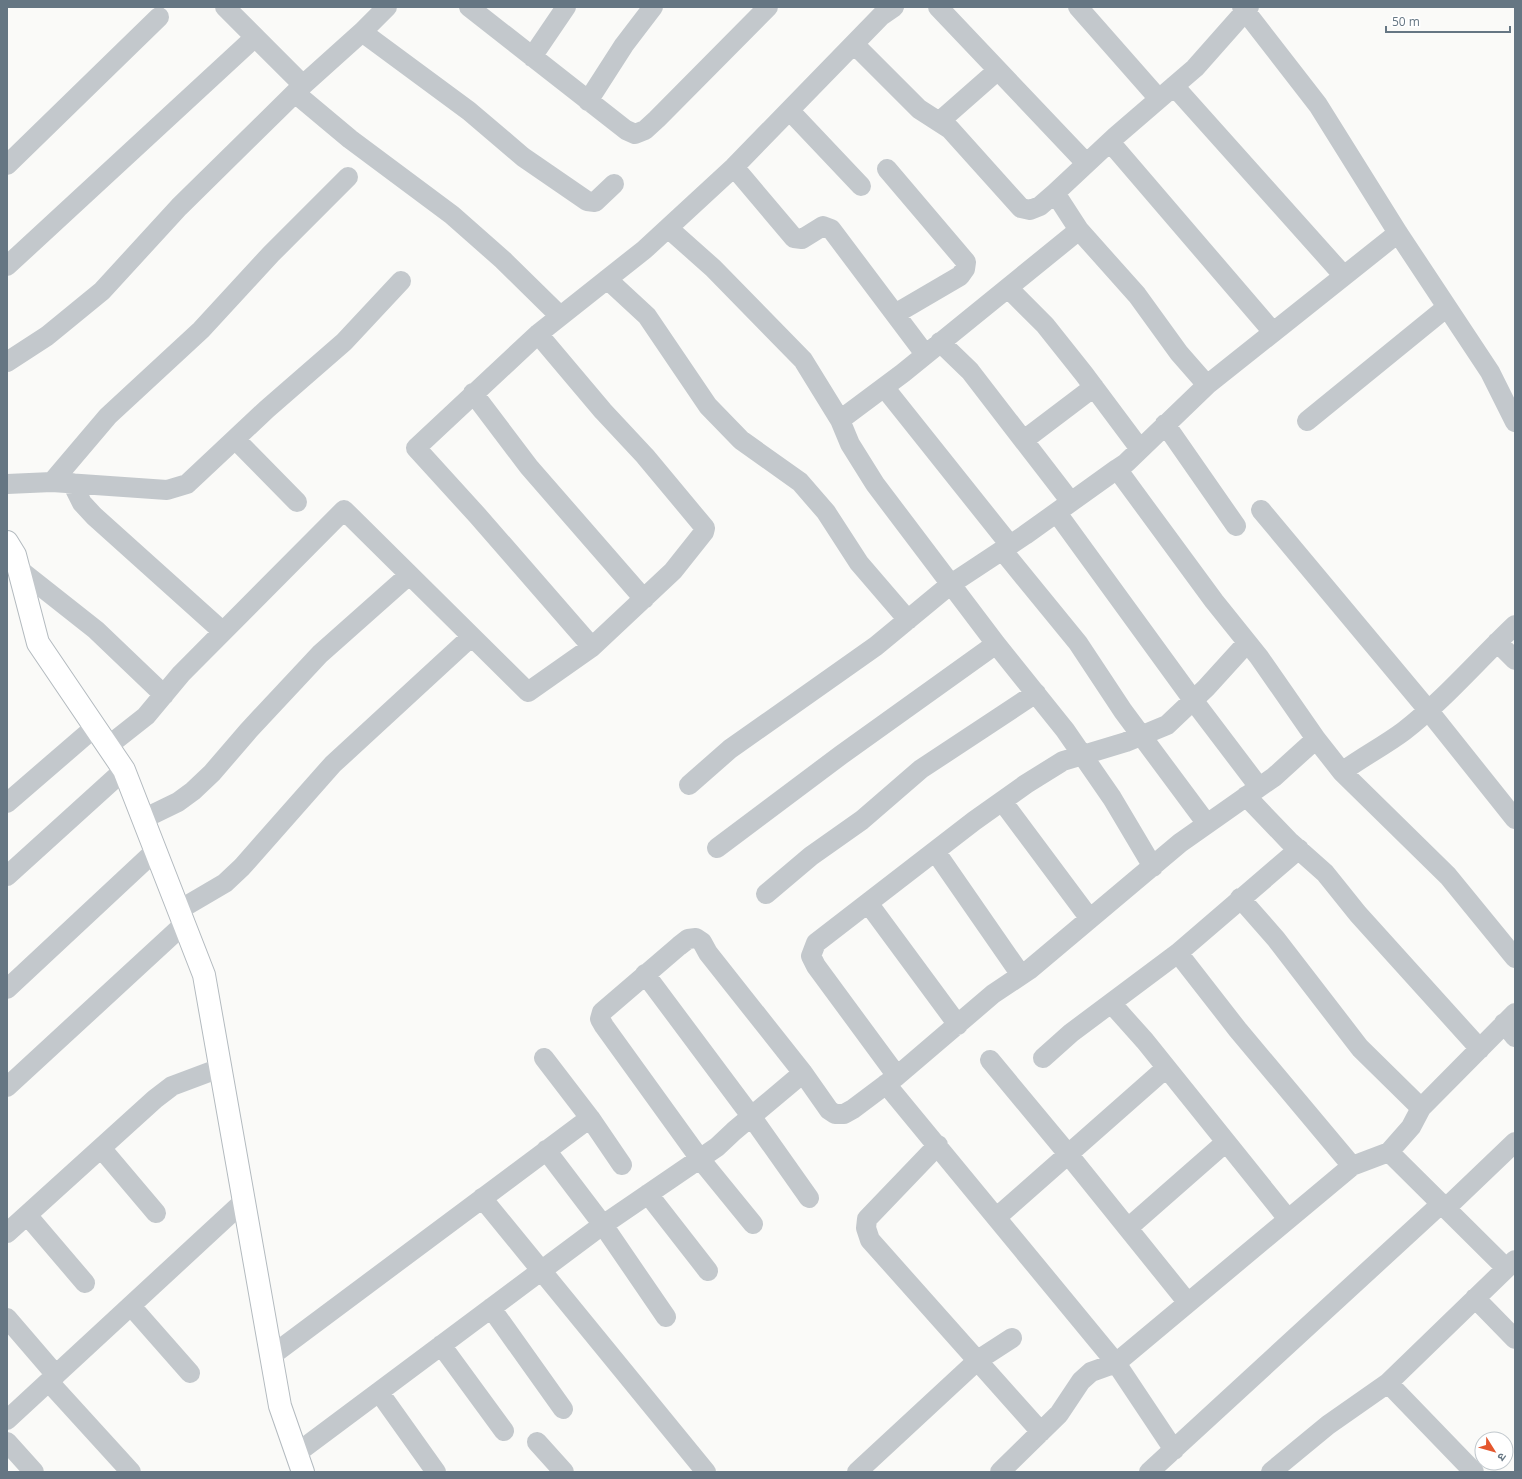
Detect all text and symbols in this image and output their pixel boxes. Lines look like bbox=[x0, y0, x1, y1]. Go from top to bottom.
scale bar bbox=[1386, 8, 1510, 34]
text: 50 m bbox=[1392, 13, 1420, 30]
north arrow bbox=[1474, 1431, 1514, 1471]
text: उ bbox=[1494, 1450, 1510, 1465]

